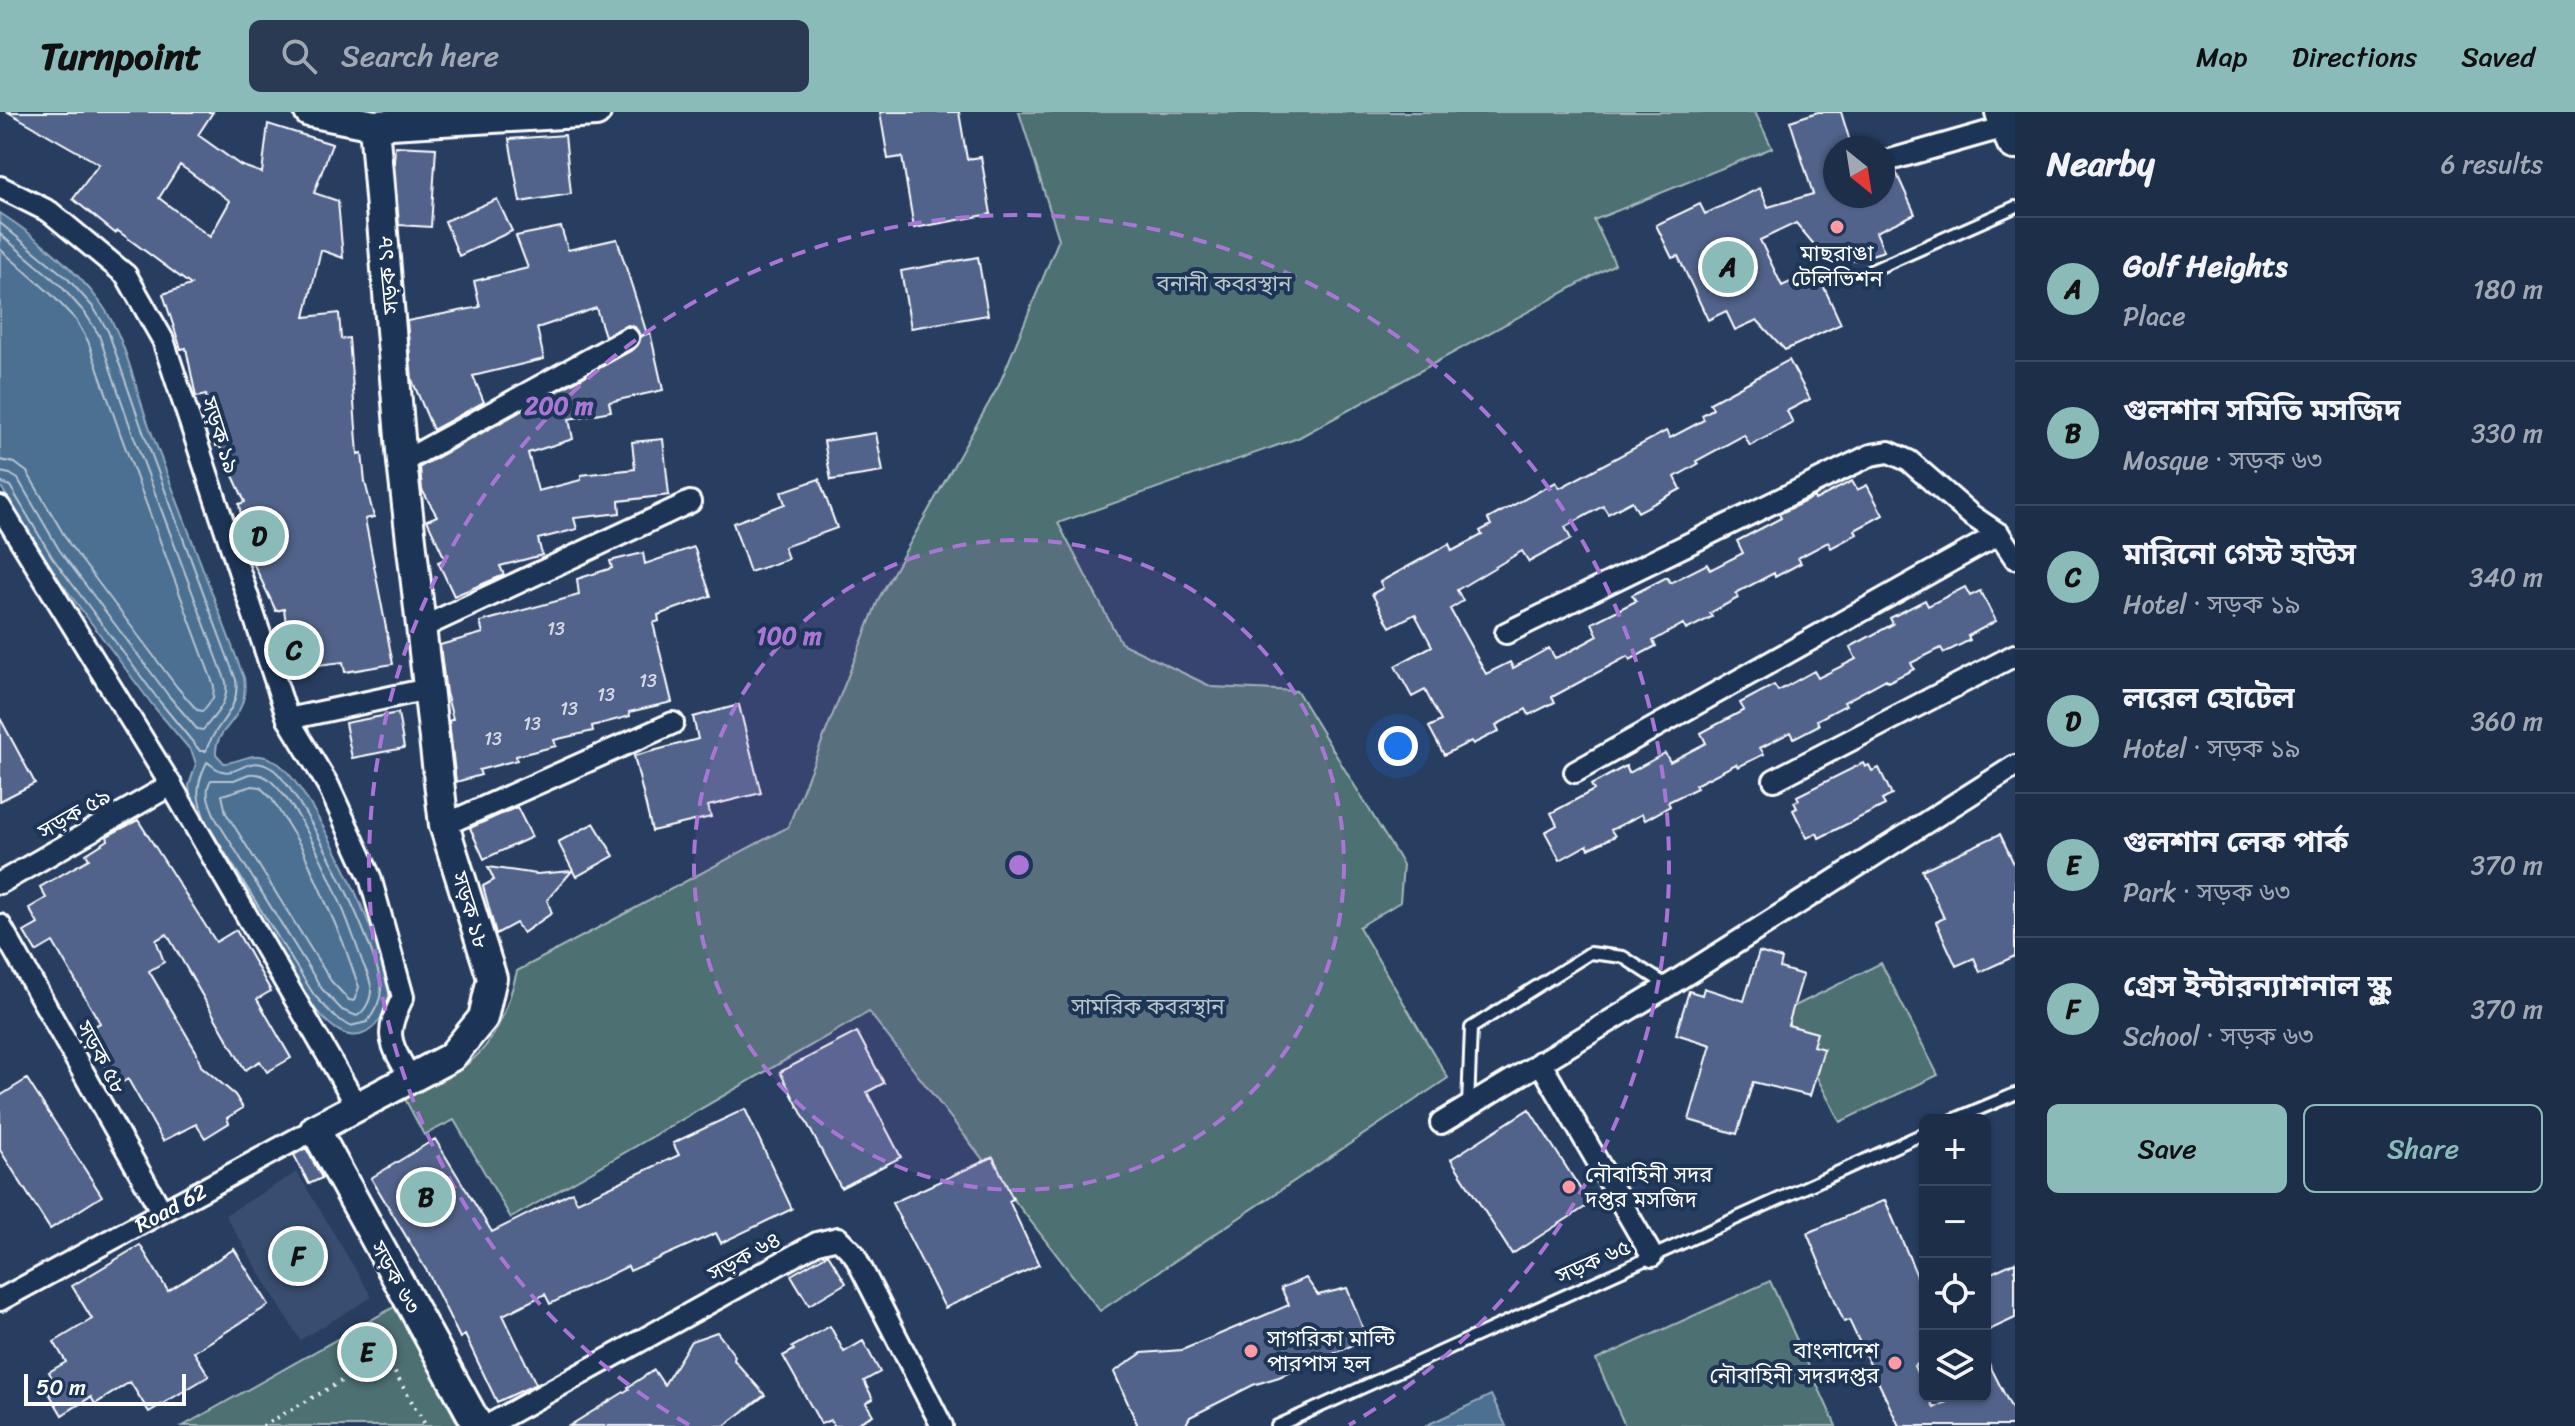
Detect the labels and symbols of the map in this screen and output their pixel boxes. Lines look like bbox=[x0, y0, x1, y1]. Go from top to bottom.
north arrow bbox=[1823, 136, 1895, 208]
marker: মাছরাঙা টেলিভিশন bbox=[1828, 218, 1846, 236]
street label: সড়ক ১৮ bbox=[365, 234, 410, 317]
place label: মাছরাঙা টেলিভিশন bbox=[1791, 234, 1883, 298]
pin: A bbox=[1702, 237, 1754, 297]
park label: বনানী কবরস্থান bbox=[1156, 264, 1292, 303]
text: 200 m bbox=[524, 385, 594, 427]
street label: সড়ক ১৯ bbox=[189, 391, 251, 479]
pin: D bbox=[233, 506, 285, 566]
house number: 13 bbox=[547, 613, 565, 645]
text: 100 m bbox=[756, 615, 822, 657]
pin: C bbox=[268, 620, 320, 680]
house number: 13 bbox=[639, 665, 657, 697]
house number: 13 bbox=[597, 679, 615, 711]
house number: 13 bbox=[560, 693, 578, 725]
house number: 13 bbox=[523, 708, 541, 740]
house number: 13 bbox=[484, 723, 502, 755]
your location bbox=[1378, 726, 1418, 766]
street label: সড়ক ৫৯ bbox=[29, 777, 118, 851]
centre of rings bbox=[1005, 851, 1033, 879]
street label: সড়ক ১৮ bbox=[440, 866, 501, 954]
park label: সামরিক কবরস্থান bbox=[1070, 987, 1225, 1026]
street label: সড়ক ৫৮ bbox=[65, 1012, 138, 1101]
place label: নৌবাহিনী সদর দপ্তর মসজিদ bbox=[1584, 1155, 1713, 1219]
pin: B bbox=[400, 1167, 452, 1227]
street label: Road 62 bbox=[127, 1172, 215, 1244]
marker: নৌবাহিনী সদর দপ্তর মসজিদ bbox=[1560, 1178, 1578, 1196]
street label: সড়ক ৬৪ bbox=[699, 1220, 788, 1293]
pin: F bbox=[272, 1226, 324, 1286]
street label: সড়ক ৬৫ bbox=[1548, 1228, 1637, 1296]
street label: সড়ক ৬৩ bbox=[359, 1232, 432, 1321]
place label: সাগরিকা মাল্টি পারপাস হল bbox=[1266, 1319, 1396, 1383]
pin: E bbox=[341, 1322, 393, 1382]
place label: বাংলাদেশ নৌবাহিনী সদরদপ্তর bbox=[1710, 1331, 1880, 1395]
marker: সাগরিকা মাল্টি পারপাস হল bbox=[1242, 1342, 1260, 1360]
marker: বাংলাদেশ নৌবাহিনী সদরদপ্তর bbox=[1886, 1354, 1904, 1372]
scale bar bbox=[24, 1370, 186, 1406]

